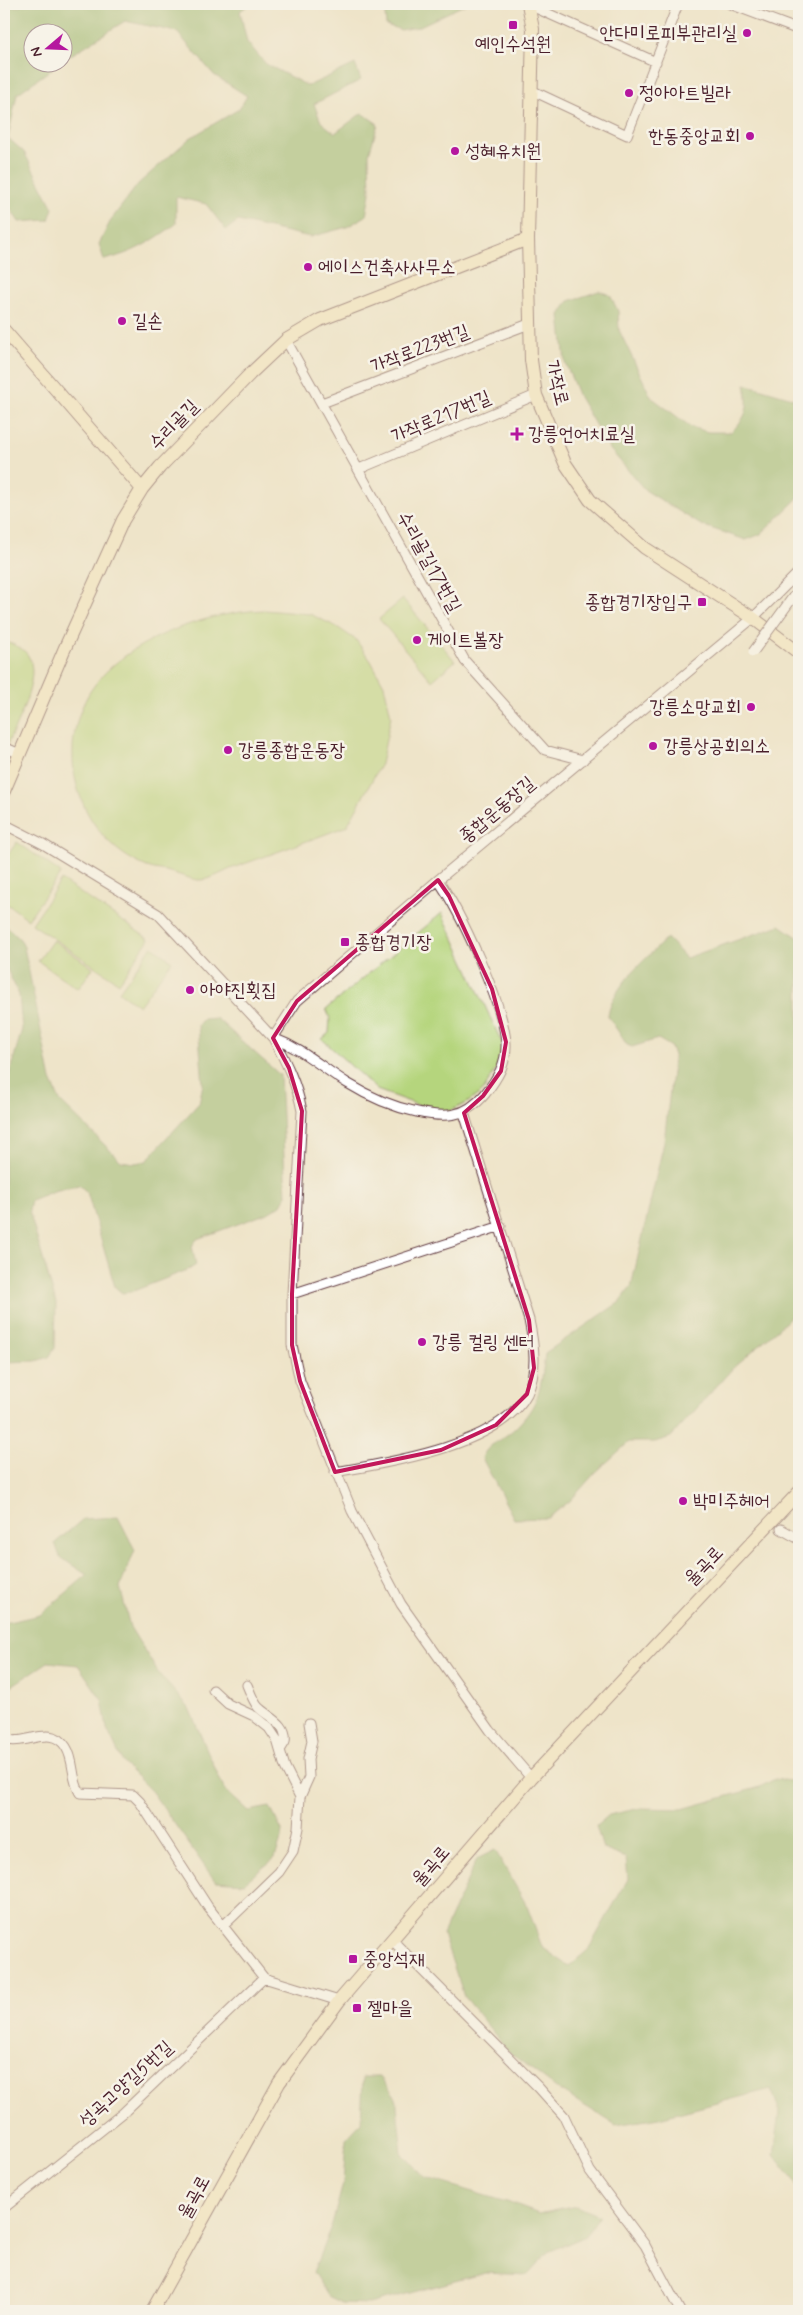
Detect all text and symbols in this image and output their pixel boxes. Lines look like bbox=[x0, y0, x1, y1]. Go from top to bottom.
marker: 예인수석원 bbox=[507, 19, 519, 31]
place label: 안다미로피부관리실 bbox=[599, 21, 737, 46]
north arrow bbox=[22, 22, 72, 72]
marker: 안다미로피부관리실 bbox=[741, 27, 753, 39]
place label: 예인수석원 bbox=[475, 32, 551, 57]
text: N bbox=[27, 45, 47, 59]
place label: 정아아트빌라 bbox=[639, 81, 731, 106]
marker: 정아아트빌라 bbox=[623, 87, 635, 99]
place label: 한동중앙교회 bbox=[648, 124, 740, 149]
marker: 한동중앙교회 bbox=[744, 130, 756, 142]
place label: 성혜유치원 bbox=[465, 139, 541, 164]
marker: 성혜유치원 bbox=[449, 145, 461, 157]
place label: 에이스건축사사무소 bbox=[318, 255, 456, 280]
marker: 에이스건축사사무소 bbox=[302, 261, 314, 273]
place label: 길손 bbox=[132, 309, 163, 334]
marker: 길손 bbox=[116, 315, 128, 327]
street label: 가작로223번길 bbox=[367, 319, 473, 379]
street label: 가작로 bbox=[539, 358, 575, 408]
street label: 가작로217번길 bbox=[387, 385, 495, 449]
street label: 수리골길 bbox=[144, 394, 204, 456]
place label: 강릉언어치료실 bbox=[528, 422, 635, 447]
marker: 강릉언어치료실 bbox=[510, 427, 524, 441]
street label: 수리골길17번길 bbox=[391, 507, 467, 617]
place label: 종합경기장입구 bbox=[585, 590, 692, 615]
marker: 종합경기장입구 bbox=[696, 596, 708, 608]
place label: 게이트볼장 bbox=[427, 628, 503, 653]
marker: 게이트볼장 bbox=[411, 634, 423, 646]
place label: 강릉소망교회 bbox=[649, 695, 741, 720]
marker: 강릉소망교회 bbox=[745, 701, 757, 713]
place label: 강릉상공회의소 bbox=[663, 734, 770, 759]
place label: 강릉종합운동장 bbox=[238, 738, 345, 763]
marker: 강릉상공회의소 bbox=[647, 740, 659, 752]
marker: 강릉종합운동장 bbox=[222, 744, 234, 756]
street label: 종합운동장길 bbox=[454, 771, 540, 849]
place label: 종합경기장 bbox=[355, 930, 431, 955]
marker: 종합경기장 bbox=[339, 936, 351, 948]
place label: 아야진횟집 bbox=[200, 978, 276, 1003]
marker: 아야진횟집 bbox=[184, 984, 196, 996]
place label: 강릉 컬링 센터 bbox=[432, 1330, 534, 1355]
marker: 강릉 컬링 센터 bbox=[416, 1336, 428, 1348]
place label: 박미주헤어 bbox=[693, 1489, 769, 1514]
marker: 박미주헤어 bbox=[677, 1495, 689, 1507]
street label: 율곡로 bbox=[679, 1541, 729, 1591]
street label: 율곡로 bbox=[407, 1840, 455, 1892]
place label: 중앙석재 bbox=[363, 1947, 424, 1972]
marker: 중앙석재 bbox=[347, 1953, 359, 1965]
place label: 젤마을 bbox=[367, 1996, 413, 2021]
marker: 젤마을 bbox=[351, 2002, 363, 2014]
street label: 성곡고양길5번길 bbox=[74, 2035, 178, 2133]
street label: 율곡로 bbox=[172, 2171, 216, 2223]

